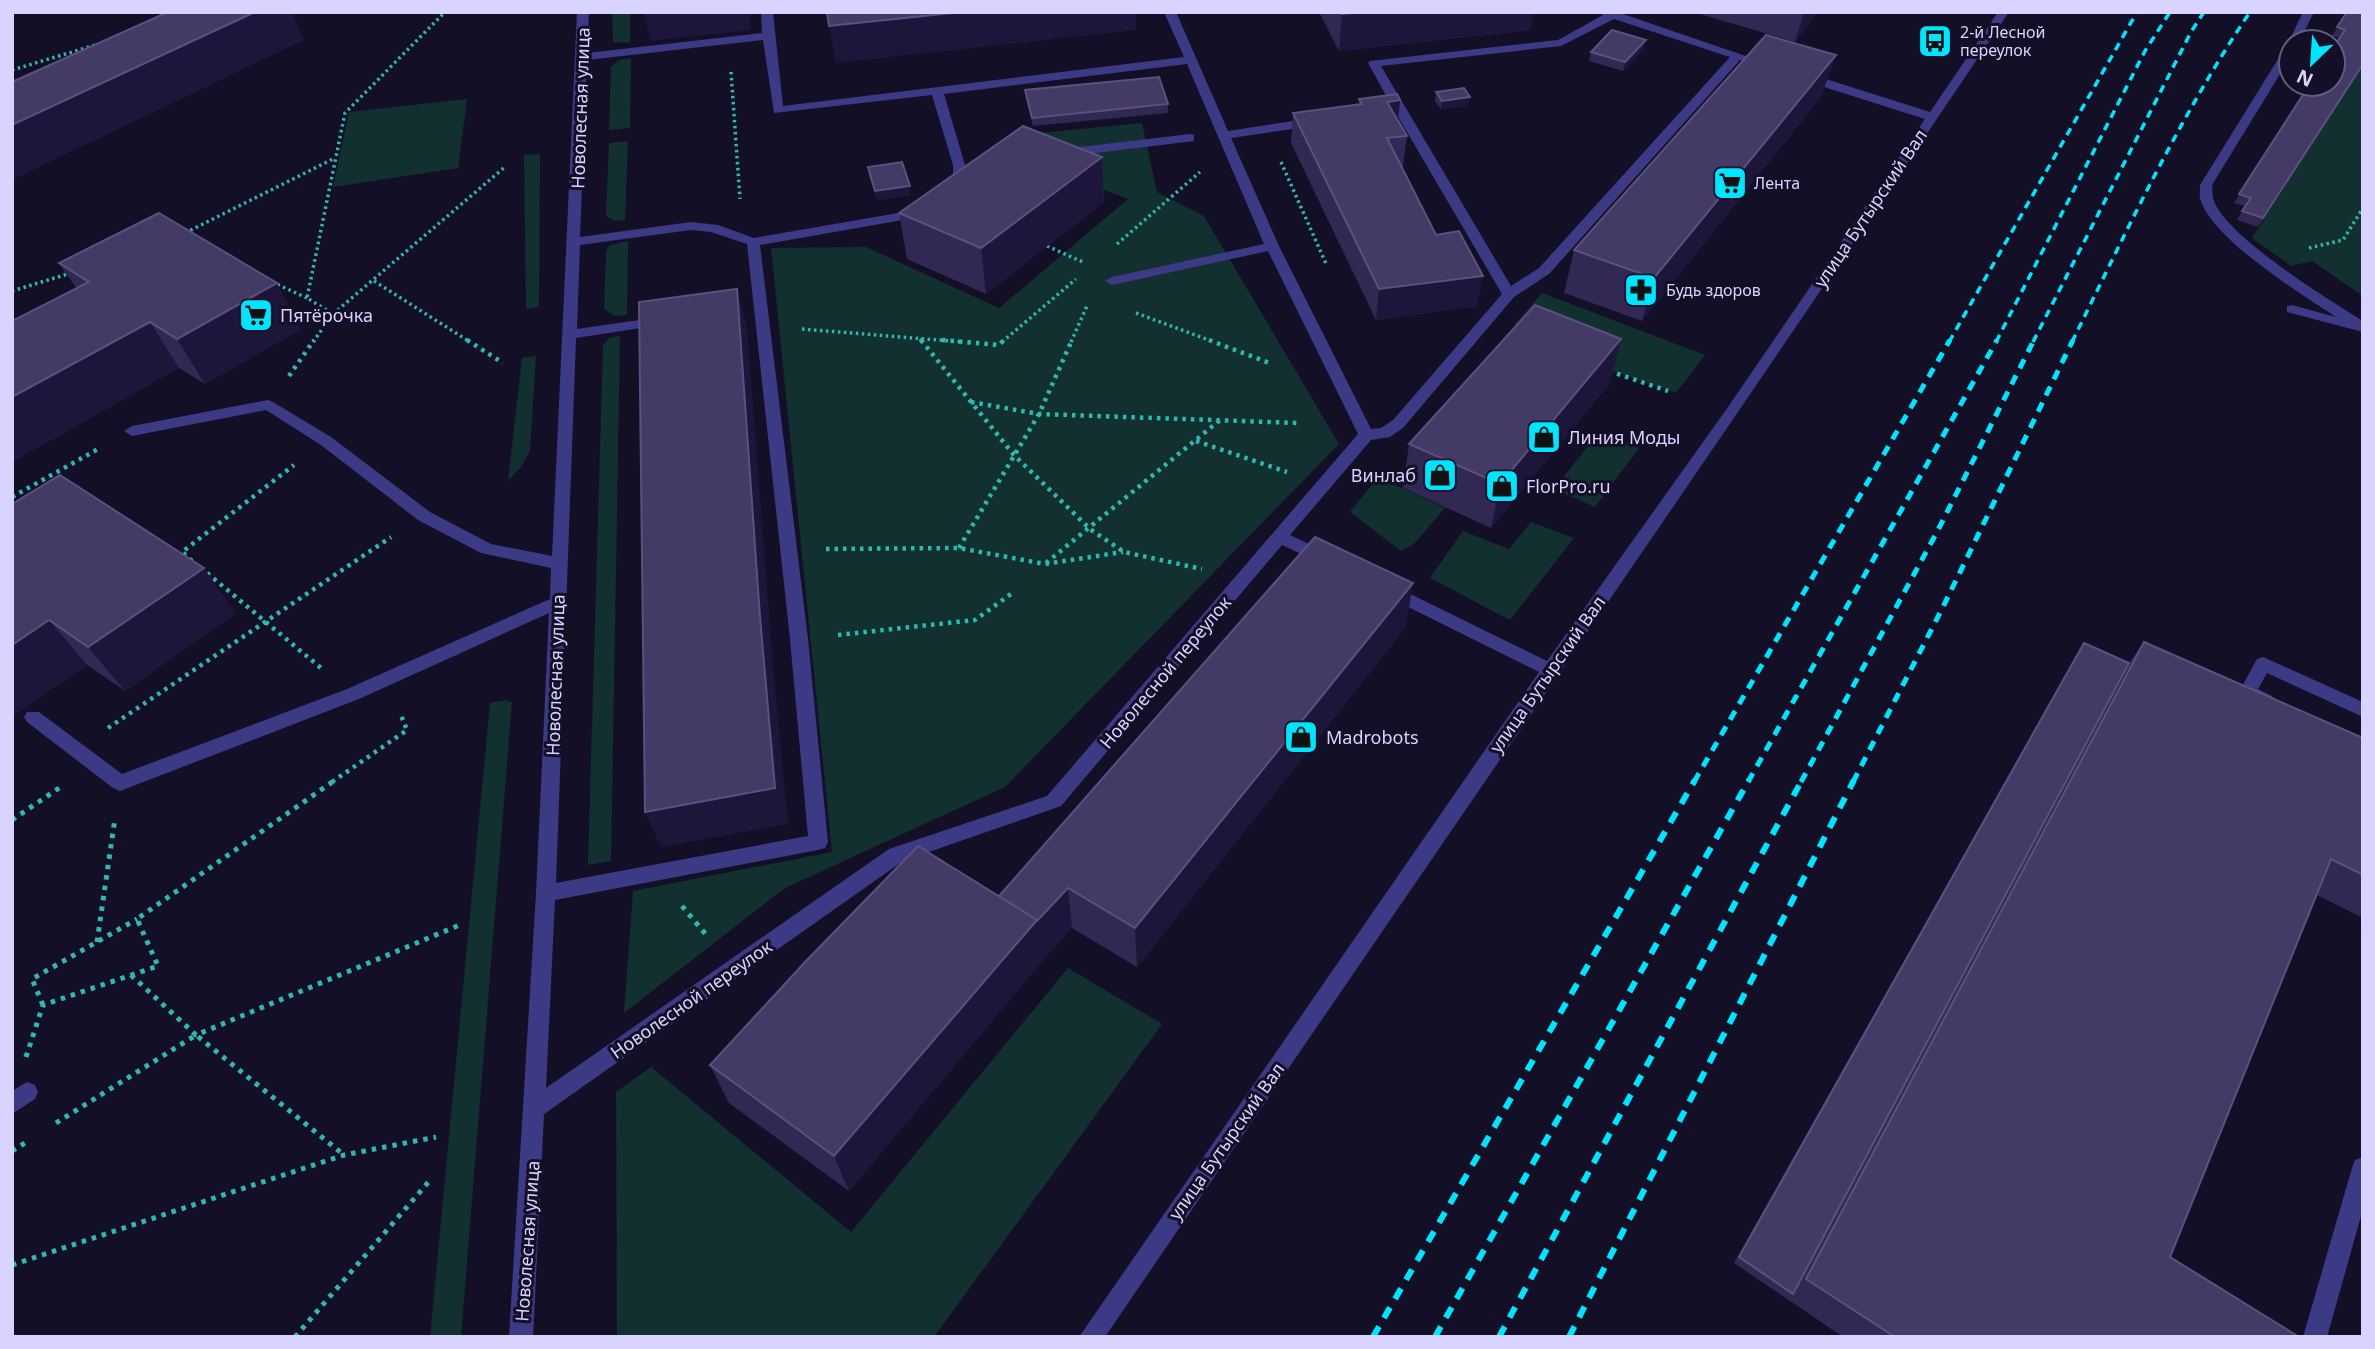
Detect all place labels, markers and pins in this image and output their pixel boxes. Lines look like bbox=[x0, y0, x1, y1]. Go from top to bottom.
place label: 2-й Лесной переулок bbox=[1960, 21, 2046, 61]
bus stop icon: 2-й Лесной переулок bbox=[1916, 22, 1954, 60]
supermarket icon: Лента bbox=[1711, 164, 1749, 202]
place label: Лента bbox=[1754, 172, 1800, 194]
pharmacy icon: Будь здоров bbox=[1622, 271, 1660, 309]
place label: Будь здоров bbox=[1666, 279, 1761, 301]
supermarket icon: Пятёрочка bbox=[237, 296, 275, 334]
place label: Пятёрочка bbox=[280, 303, 373, 327]
shop icon: Линия Моды bbox=[1525, 418, 1563, 456]
place label: Линия Моды bbox=[1568, 425, 1680, 449]
shop icon: Винлаб bbox=[1421, 456, 1459, 494]
place label: Винлаб bbox=[1351, 463, 1416, 487]
shop icon: FlorPro.ru bbox=[1483, 467, 1521, 505]
place label: FlorPro.ru bbox=[1526, 474, 1611, 498]
shop icon: Madrobots bbox=[1282, 718, 1320, 756]
place label: Madrobots bbox=[1326, 725, 1419, 749]

